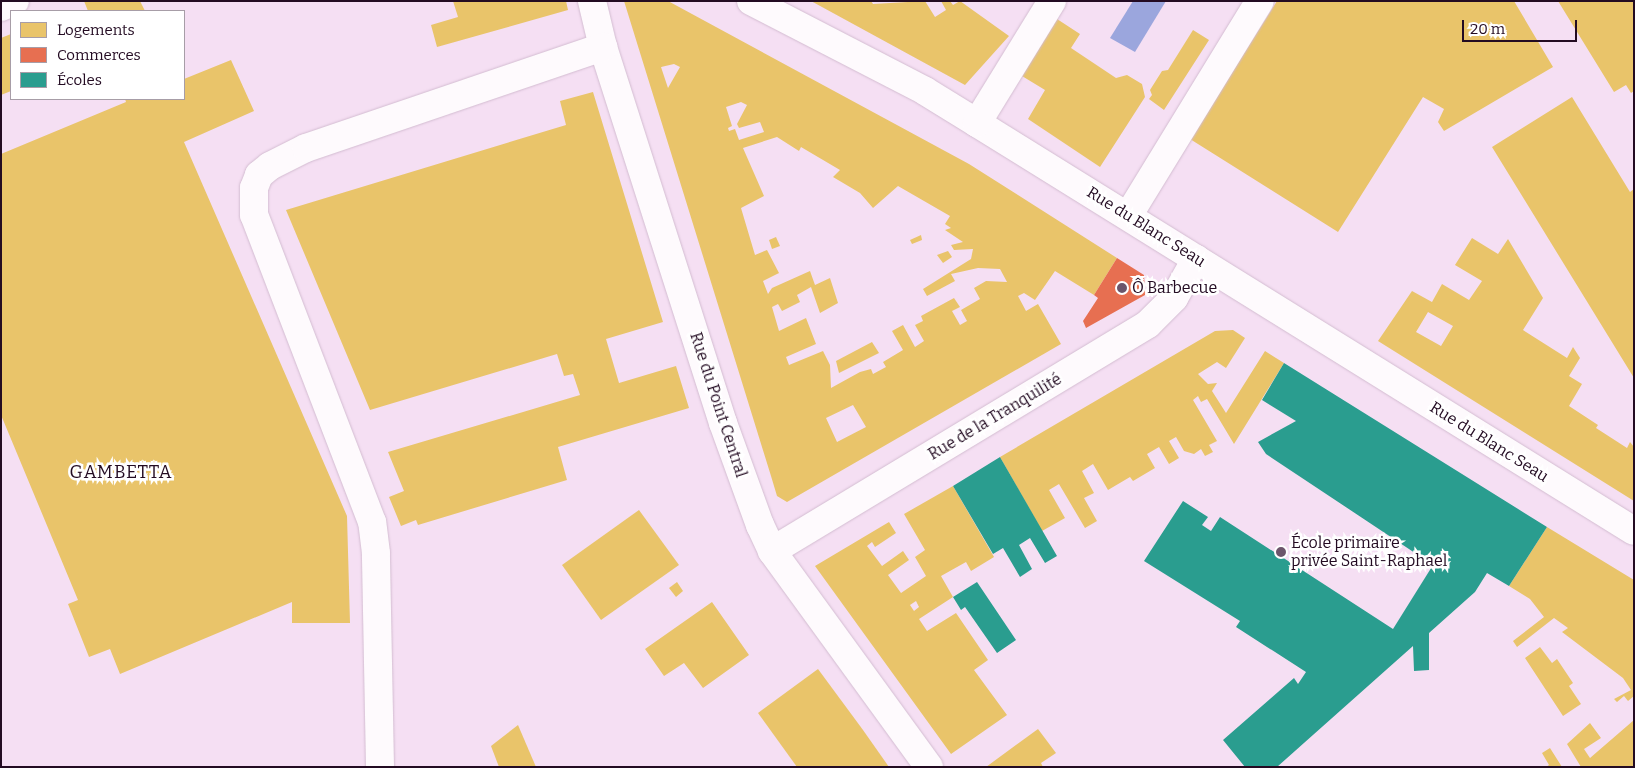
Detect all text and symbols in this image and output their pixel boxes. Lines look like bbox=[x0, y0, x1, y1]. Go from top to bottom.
legend bbox=[10, 10, 185, 100]
scale bar bbox=[1465, 10, 1580, 42]
text: 20 m bbox=[1470, 20, 1505, 38]
text: Logements bbox=[57, 21, 135, 39]
text: Commerces bbox=[57, 46, 141, 64]
text: Écoles bbox=[57, 71, 102, 89]
street label: Rue du Blanc Seau bbox=[1083, 183, 1209, 271]
place label: Ô Barbecue bbox=[1132, 278, 1217, 298]
marker: Ô Barbecue bbox=[1116, 282, 1128, 294]
street label: Rue du Point Central bbox=[685, 330, 751, 480]
street label: Rue de la Tranquilité bbox=[925, 370, 1065, 464]
street label: Rue du Blanc Seau bbox=[1426, 398, 1552, 486]
district label: GAMBETTA bbox=[69, 461, 173, 483]
place label: École primaire privée Saint-Raphael bbox=[1291, 533, 1447, 571]
marker: École primaire privée Saint-Raphael bbox=[1275, 546, 1287, 558]

